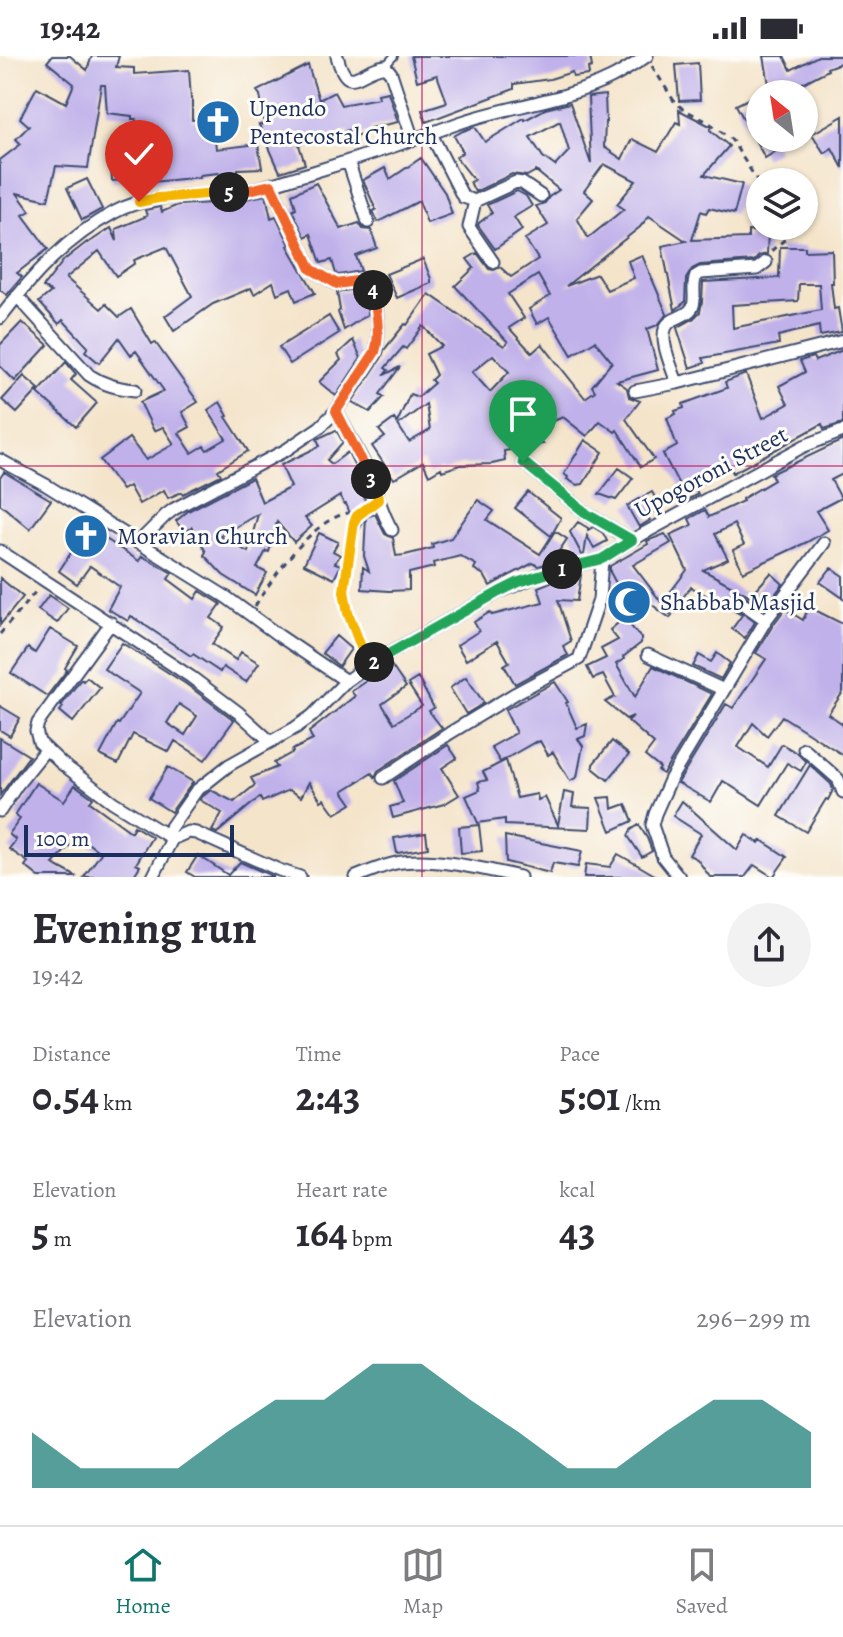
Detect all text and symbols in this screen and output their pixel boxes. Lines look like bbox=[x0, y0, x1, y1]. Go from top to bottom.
text: 19:42 bbox=[40, 8, 100, 48]
north arrow bbox=[746, 80, 818, 152]
map controls bbox=[746, 80, 818, 240]
place label: Upendo Pentecostal Church bbox=[249, 92, 438, 152]
church icon: Upendo Pentecostal Church bbox=[194, 98, 242, 146]
pin bbox=[105, 120, 173, 202]
icon: check bbox=[117, 132, 161, 176]
button: layers bbox=[746, 168, 818, 240]
pin: 5 bbox=[209, 172, 249, 212]
text: 5 bbox=[224, 177, 234, 207]
pin: 4 bbox=[353, 270, 393, 310]
text: 4 bbox=[368, 275, 378, 305]
pin bbox=[489, 380, 557, 462]
icon: arrive bbox=[501, 392, 545, 436]
street label: Upogoroni Street bbox=[629, 418, 793, 526]
pin: 3 bbox=[351, 459, 391, 499]
text: 3 bbox=[366, 464, 376, 494]
church icon: Moravian Church bbox=[62, 512, 110, 560]
place label: Moravian Church bbox=[117, 520, 288, 552]
pin: 1 bbox=[542, 549, 582, 589]
text: 1 bbox=[558, 554, 566, 584]
mosque icon: Shabbab Masjid bbox=[605, 578, 653, 626]
place label: Shabbab Masjid bbox=[660, 586, 816, 618]
pin: 2 bbox=[354, 642, 394, 682]
text: 2 bbox=[369, 647, 379, 677]
scale bar bbox=[24, 821, 234, 857]
text: 100 m bbox=[36, 824, 90, 854]
text: Evening run bbox=[32, 898, 257, 958]
button: share bbox=[727, 903, 811, 987]
text: 19:42 bbox=[32, 958, 83, 993]
text: Distance bbox=[32, 1039, 111, 1069]
text: Time bbox=[296, 1039, 341, 1069]
text: Pace bbox=[559, 1039, 600, 1069]
text: 0.54 bbox=[32, 1069, 99, 1124]
text: 2:43 bbox=[296, 1069, 361, 1124]
text: 5:01 bbox=[559, 1069, 620, 1124]
text: km bbox=[99, 1088, 133, 1118]
text: /km bbox=[620, 1088, 661, 1118]
text: Elevation bbox=[32, 1175, 116, 1205]
text: Heart rate bbox=[296, 1175, 388, 1205]
text: kcal bbox=[559, 1175, 595, 1205]
text: 5 bbox=[32, 1205, 49, 1260]
text: 164 bbox=[296, 1205, 347, 1260]
text: 43 bbox=[559, 1205, 595, 1260]
text: m bbox=[49, 1224, 72, 1254]
text: bpm bbox=[347, 1224, 393, 1254]
text: Elevation bbox=[32, 1301, 132, 1336]
text: 296–299 m bbox=[696, 1301, 811, 1336]
tab: Home bbox=[115, 1543, 171, 1621]
tab: Map bbox=[401, 1543, 445, 1621]
tab: Saved bbox=[676, 1543, 728, 1621]

